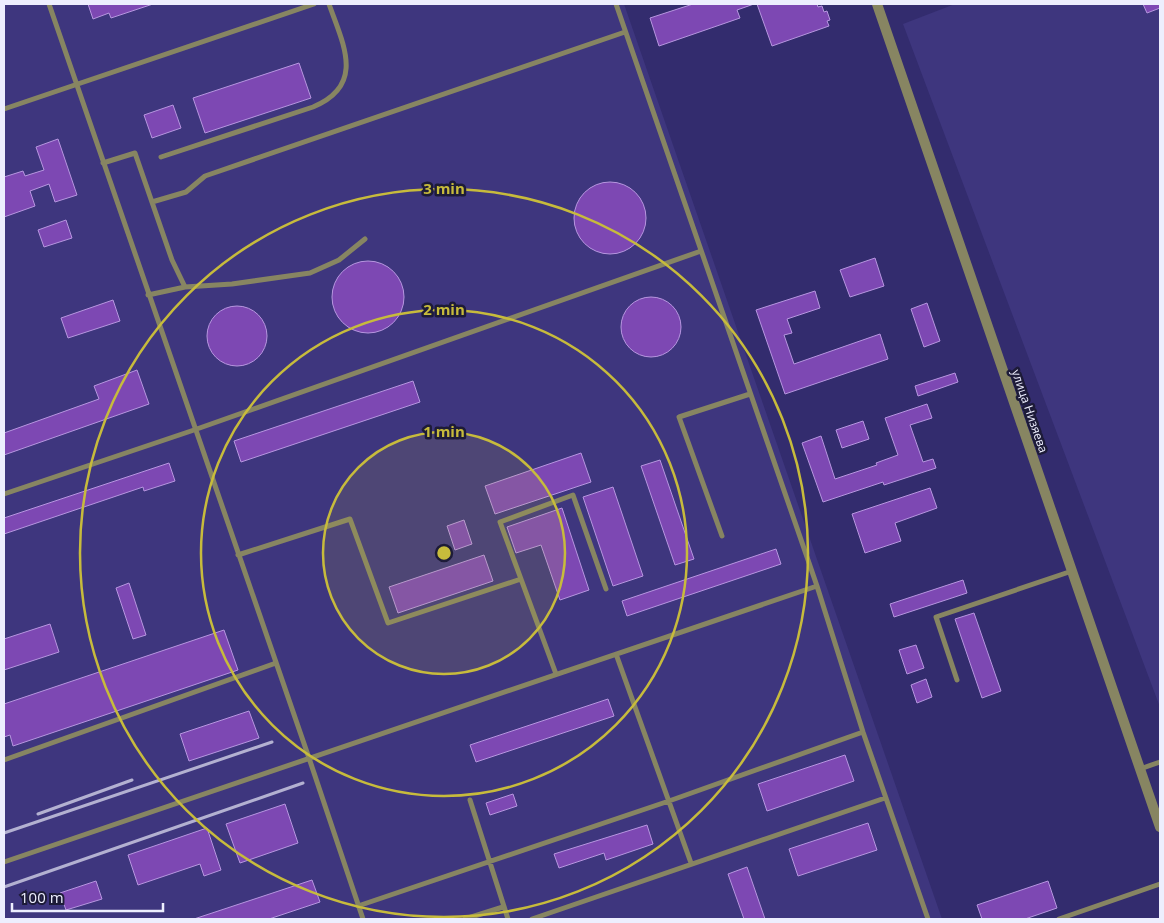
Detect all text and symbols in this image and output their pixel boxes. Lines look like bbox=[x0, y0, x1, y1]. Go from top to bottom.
text: 3 min bbox=[423, 178, 465, 198]
text: 2 min bbox=[423, 299, 465, 319]
street label: улица Низяева bbox=[1008, 367, 1052, 455]
text: 1 min bbox=[423, 421, 465, 441]
centre of rings bbox=[435, 544, 453, 562]
scale bar bbox=[12, 880, 164, 912]
text: 100 m bbox=[20, 887, 64, 907]

